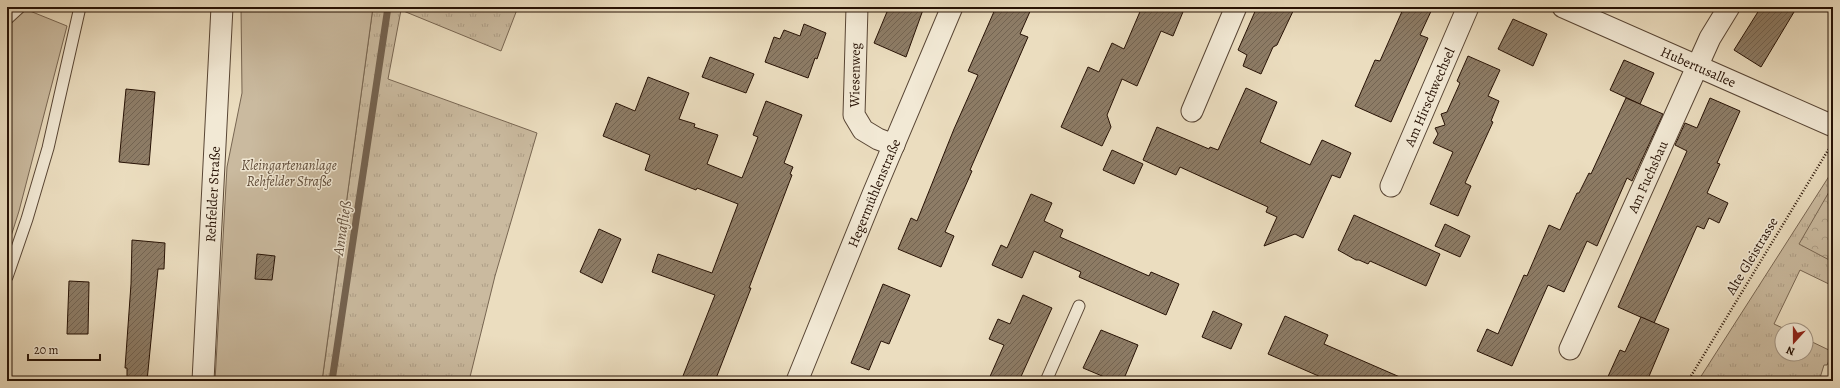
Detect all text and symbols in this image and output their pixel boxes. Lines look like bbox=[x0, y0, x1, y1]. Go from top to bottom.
street label: Wiesenweg bbox=[845, 42, 865, 109]
street label: Hubertusallee bbox=[1658, 42, 1739, 92]
street label: Am Hirschwechsel bbox=[1399, 44, 1459, 150]
street label: Hegermühlenstraße bbox=[843, 136, 905, 250]
street label: Am Fuchsbau bbox=[1623, 137, 1672, 217]
street label: Rehfelder Straße bbox=[201, 146, 224, 243]
park label: Kleingartenanlage Rehfelder Straße bbox=[241, 156, 337, 191]
water label: Annafließ bbox=[328, 199, 356, 258]
street label: Alte Gleistrasse bbox=[1721, 214, 1783, 299]
north arrow bbox=[1774, 322, 1814, 362]
scale bar bbox=[28, 336, 100, 362]
text: 20 m bbox=[34, 342, 58, 358]
text: N bbox=[1784, 342, 1797, 359]

